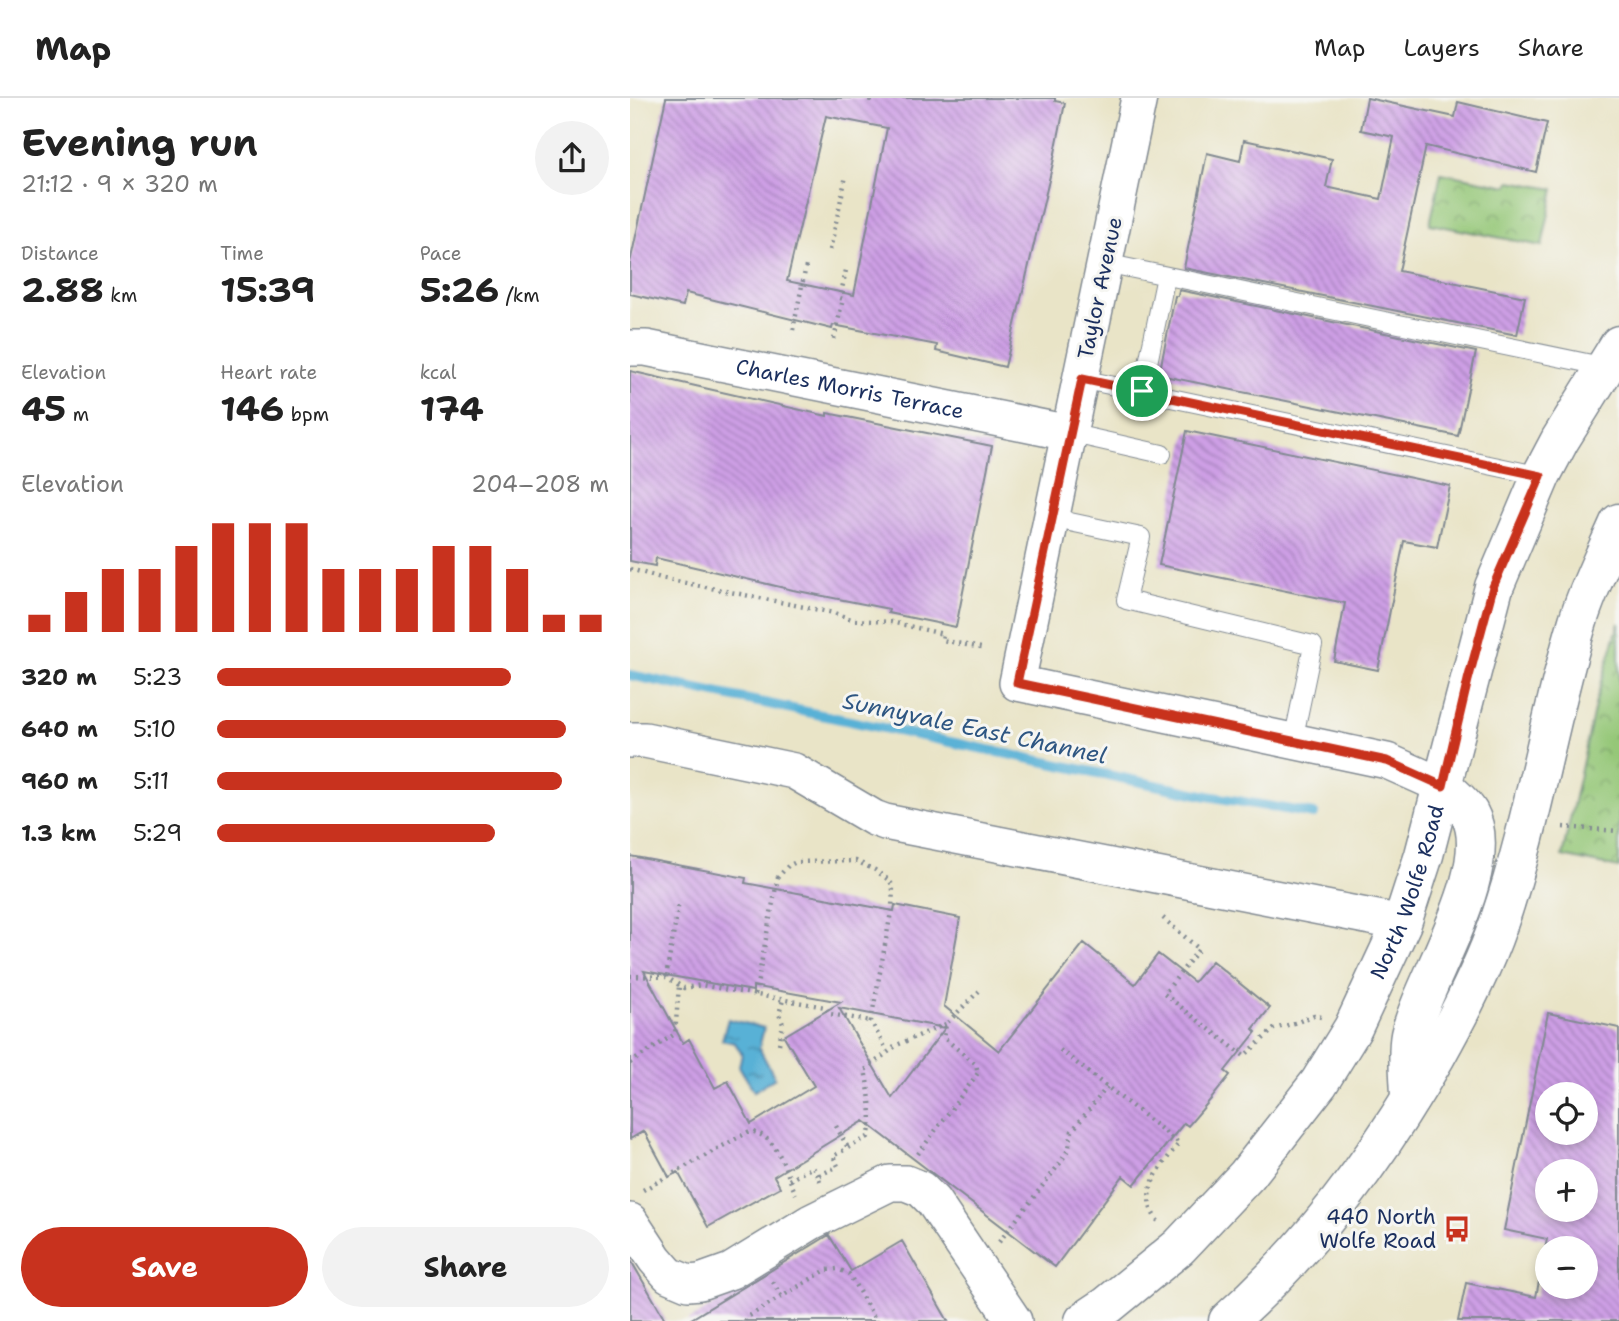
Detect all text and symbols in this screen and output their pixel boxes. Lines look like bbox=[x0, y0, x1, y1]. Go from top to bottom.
text: Map bbox=[35, 26, 111, 71]
text: Map bbox=[1314, 32, 1365, 64]
text: Layers bbox=[1403, 32, 1480, 64]
text: Share bbox=[1518, 32, 1584, 64]
text: Evening run bbox=[21, 117, 258, 168]
button: share bbox=[535, 121, 609, 195]
text: 21:12 · 9 × 320 m bbox=[21, 169, 218, 199]
street label: Taylor Avenue bbox=[1071, 214, 1129, 362]
text: Distance bbox=[21, 241, 99, 266]
text: Time bbox=[220, 241, 264, 266]
text: Pace bbox=[420, 241, 461, 266]
text: 2.88 bbox=[21, 266, 104, 313]
text: 15:39 bbox=[220, 266, 315, 313]
text: 5:26 bbox=[420, 266, 499, 313]
text: km bbox=[104, 283, 137, 308]
text: /km bbox=[499, 283, 540, 308]
street label: Charles Morris Terrace bbox=[733, 352, 966, 426]
text: Elevation bbox=[21, 360, 106, 385]
text: Heart rate bbox=[220, 360, 317, 385]
text: kcal bbox=[420, 360, 457, 385]
pin bbox=[1112, 361, 1172, 421]
icon: arrive bbox=[1123, 372, 1161, 410]
text: 45 bbox=[21, 385, 66, 432]
text: 146 bbox=[220, 385, 284, 432]
text: 174 bbox=[420, 385, 484, 432]
text: m bbox=[66, 402, 89, 427]
text: bpm bbox=[284, 402, 329, 427]
text: Elevation bbox=[21, 469, 124, 499]
text: 204–208 m bbox=[471, 469, 609, 499]
text: 320 m bbox=[21, 662, 97, 692]
text: 5:23 bbox=[133, 662, 182, 692]
water label: Sunnyvale East Channel bbox=[840, 685, 1110, 771]
text: 640 m bbox=[21, 714, 98, 744]
text: 5:10 bbox=[133, 714, 176, 744]
text: 960 m bbox=[21, 766, 98, 796]
text: 5:11 bbox=[133, 766, 169, 796]
street label: North Wolfe Road bbox=[1364, 802, 1451, 984]
text: 1.3 km bbox=[21, 818, 96, 848]
text: 5:29 bbox=[133, 818, 182, 848]
map controls bbox=[1535, 1082, 1598, 1299]
button: locate bbox=[1535, 1082, 1598, 1145]
button: + bbox=[1535, 1159, 1598, 1222]
place label: 440 North Wolfe Road bbox=[1319, 1203, 1436, 1255]
bus stop icon: 440 North Wolfe Road bbox=[1442, 1214, 1472, 1244]
button: Save bbox=[21, 1227, 308, 1307]
button: Share bbox=[322, 1227, 609, 1307]
button: − bbox=[1535, 1236, 1598, 1299]

